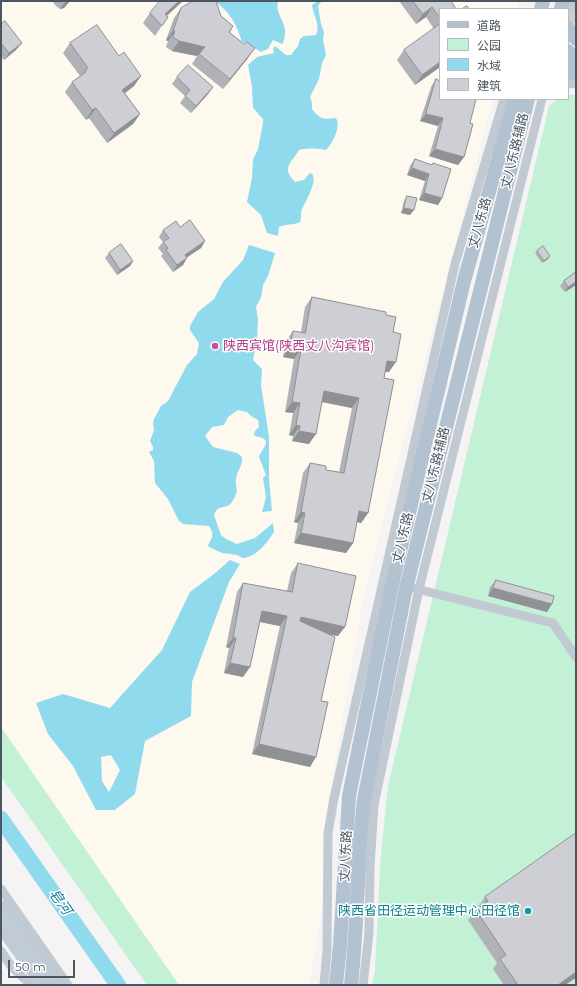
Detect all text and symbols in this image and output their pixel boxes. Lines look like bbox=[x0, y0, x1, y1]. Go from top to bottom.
legend bbox=[439, 8, 569, 100]
text: 道路 bbox=[477, 18, 501, 33]
text: 公园 bbox=[477, 38, 501, 53]
text: 水域 bbox=[477, 58, 501, 73]
text: 建筑 bbox=[477, 78, 501, 93]
street label: 丈八东路辅路 bbox=[498, 111, 532, 191]
street label: 丈八东路 bbox=[465, 196, 495, 250]
place label: 陕西宾馆(陕西丈八沟宾馆) bbox=[223, 338, 375, 354]
marker: 陕西宾馆(陕西丈八沟宾馆) bbox=[210, 341, 220, 351]
street label: 丈八东路辅路 bbox=[419, 425, 453, 505]
street label: 丈八东路 bbox=[390, 511, 416, 565]
street label: 丈八东路 bbox=[337, 830, 355, 882]
water label: 皂河 bbox=[45, 886, 75, 918]
place label: 陕西省田径运动管理中心田径馆 bbox=[338, 903, 520, 919]
marker: 陕西省田径运动管理中心田径馆 bbox=[523, 906, 533, 916]
scale bar bbox=[10, 952, 77, 978]
text: 50 m bbox=[15, 959, 46, 974]

